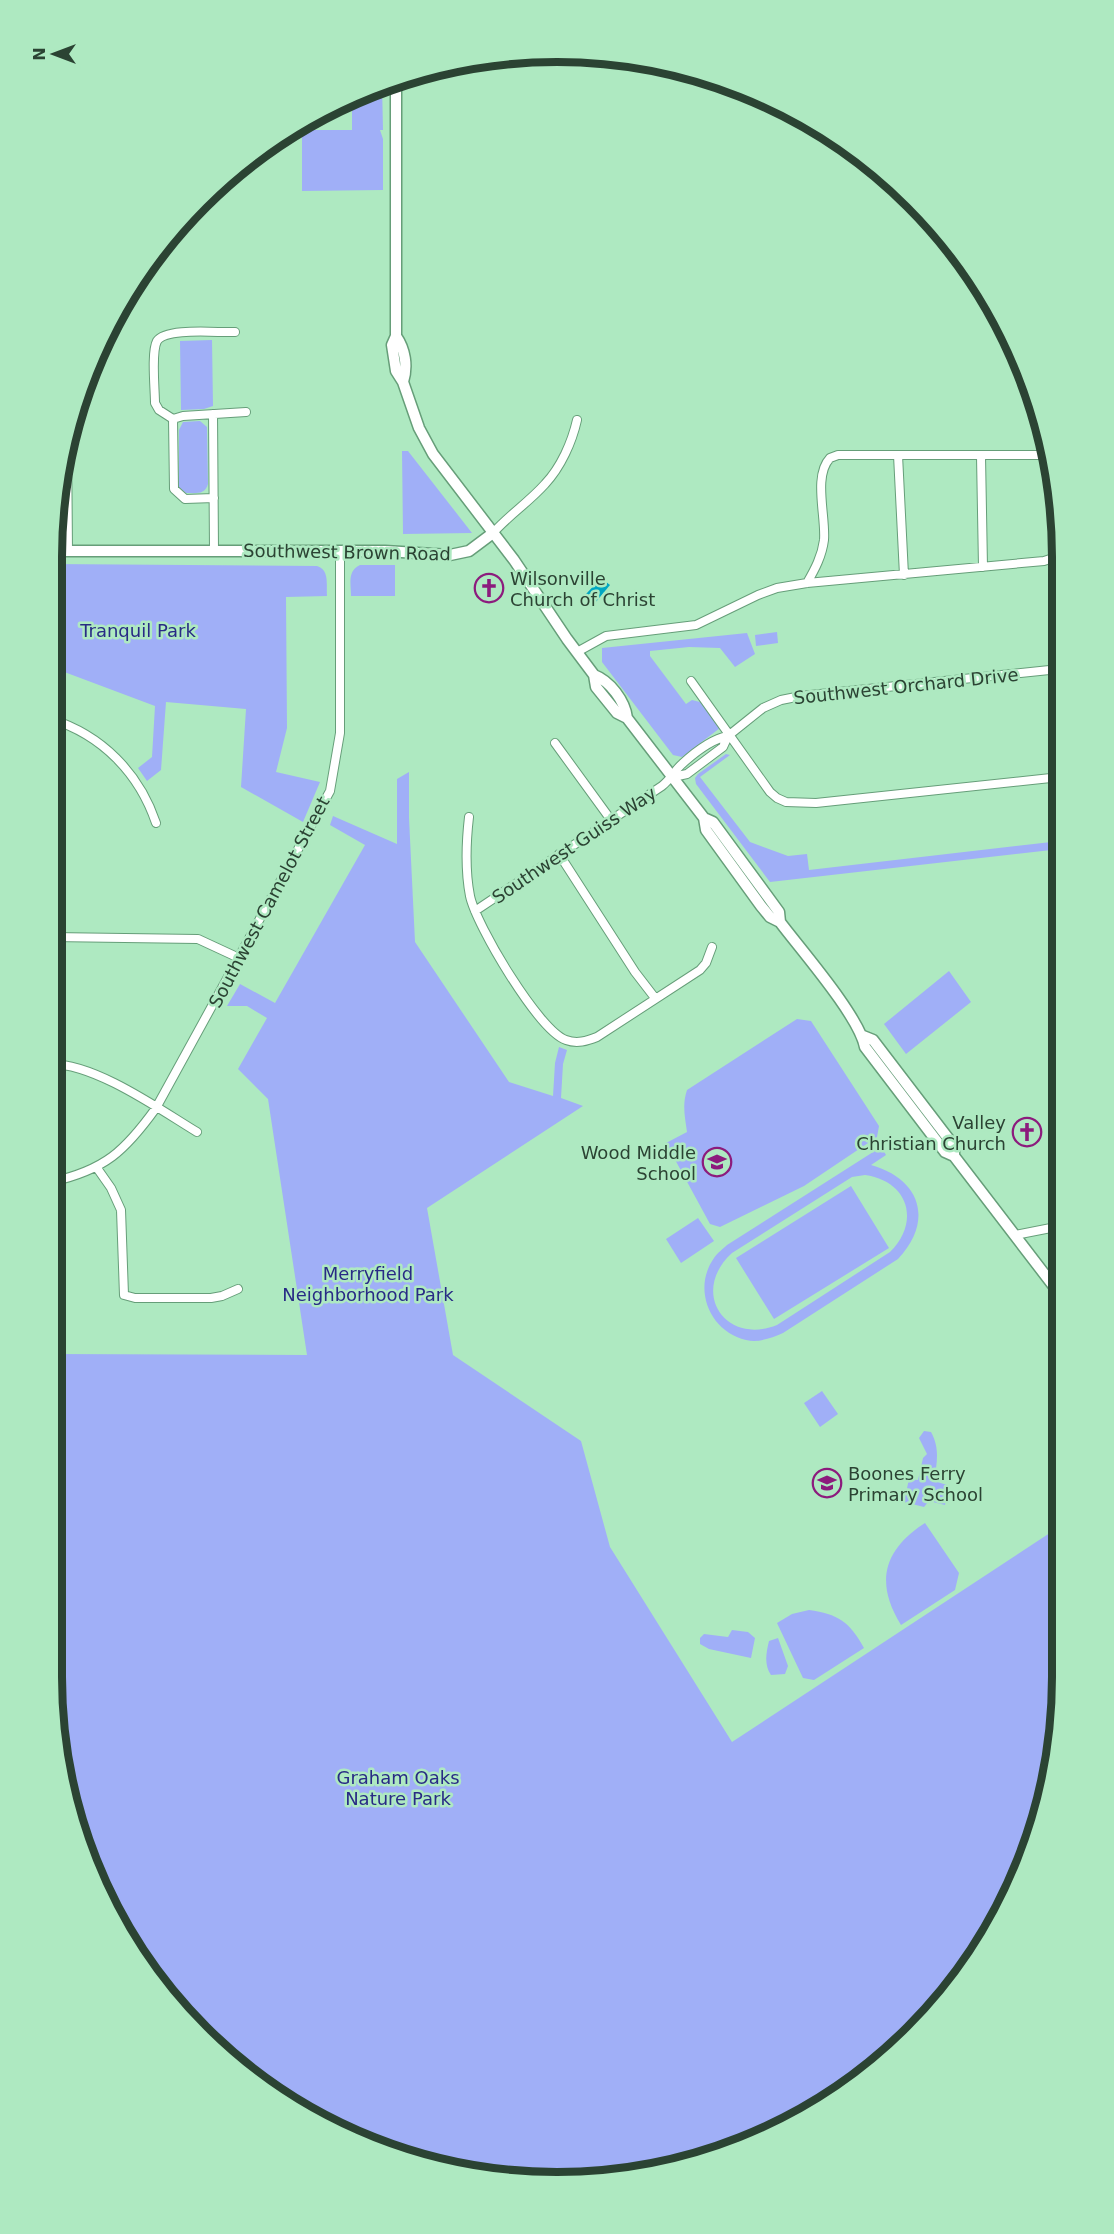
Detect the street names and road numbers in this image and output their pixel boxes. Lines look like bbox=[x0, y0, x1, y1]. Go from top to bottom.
street label: Southwest Brown Road bbox=[243, 540, 451, 564]
street label: Southwest Orchard Drive bbox=[793, 664, 1019, 708]
street label: Southwest Guiss Way bbox=[488, 782, 660, 908]
street label: Southwest Camelot Street bbox=[204, 793, 334, 1011]

